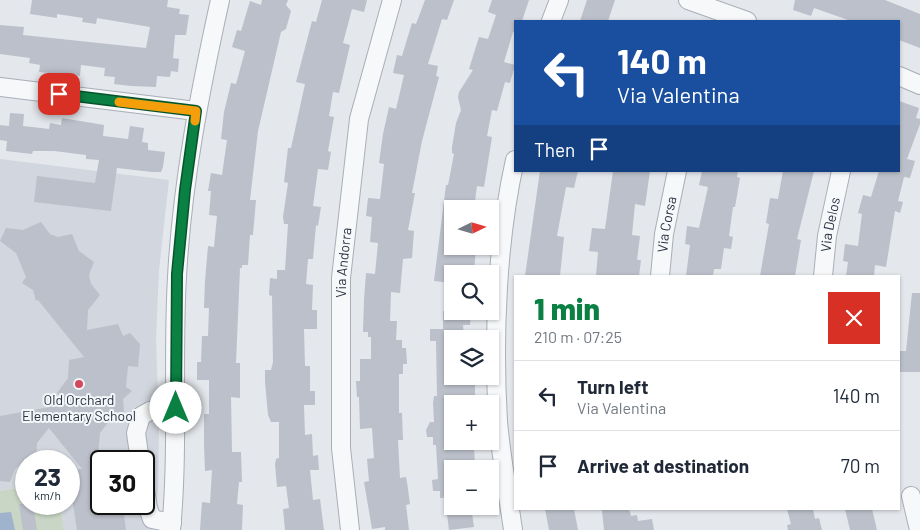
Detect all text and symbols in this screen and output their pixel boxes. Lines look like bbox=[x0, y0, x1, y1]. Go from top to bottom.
text: 140 m bbox=[617, 39, 707, 81]
icon: left bbox=[534, 40, 599, 105]
pin bbox=[38, 73, 80, 115]
icon: arrive bbox=[45, 80, 73, 108]
text: Via Valentina bbox=[617, 81, 740, 107]
icon: arrive bbox=[585, 135, 613, 163]
text: Then bbox=[534, 138, 575, 161]
street label: Via Corsa bbox=[653, 195, 680, 253]
street label: Via Delos bbox=[816, 195, 843, 253]
north arrow bbox=[444, 200, 499, 255]
map controls bbox=[444, 200, 499, 515]
street label: Via Andorra bbox=[332, 227, 355, 298]
button: search bbox=[444, 265, 499, 320]
text: 1 min bbox=[534, 290, 600, 326]
button: close bbox=[828, 292, 880, 344]
text: 210 m · 07:25 bbox=[534, 327, 622, 346]
button: layers bbox=[444, 330, 499, 385]
text: Turn left bbox=[577, 375, 648, 398]
marker: Old Orchard Elementary School bbox=[73, 378, 85, 390]
position arrow bbox=[149, 381, 201, 433]
icon: left bbox=[534, 382, 562, 410]
text: 140 m bbox=[833, 384, 880, 407]
place label: Old Orchard Elementary School bbox=[22, 391, 136, 424]
button: + bbox=[444, 395, 499, 450]
text: Via Valentina bbox=[577, 398, 666, 417]
speed limit sign: 30 bbox=[90, 450, 155, 515]
icon: arrive bbox=[534, 452, 562, 480]
text: Arrive at destination bbox=[577, 454, 749, 477]
text: 70 m bbox=[841, 454, 880, 477]
button: − bbox=[444, 460, 499, 515]
text: 23 bbox=[34, 461, 61, 491]
text: km/h bbox=[34, 488, 61, 502]

